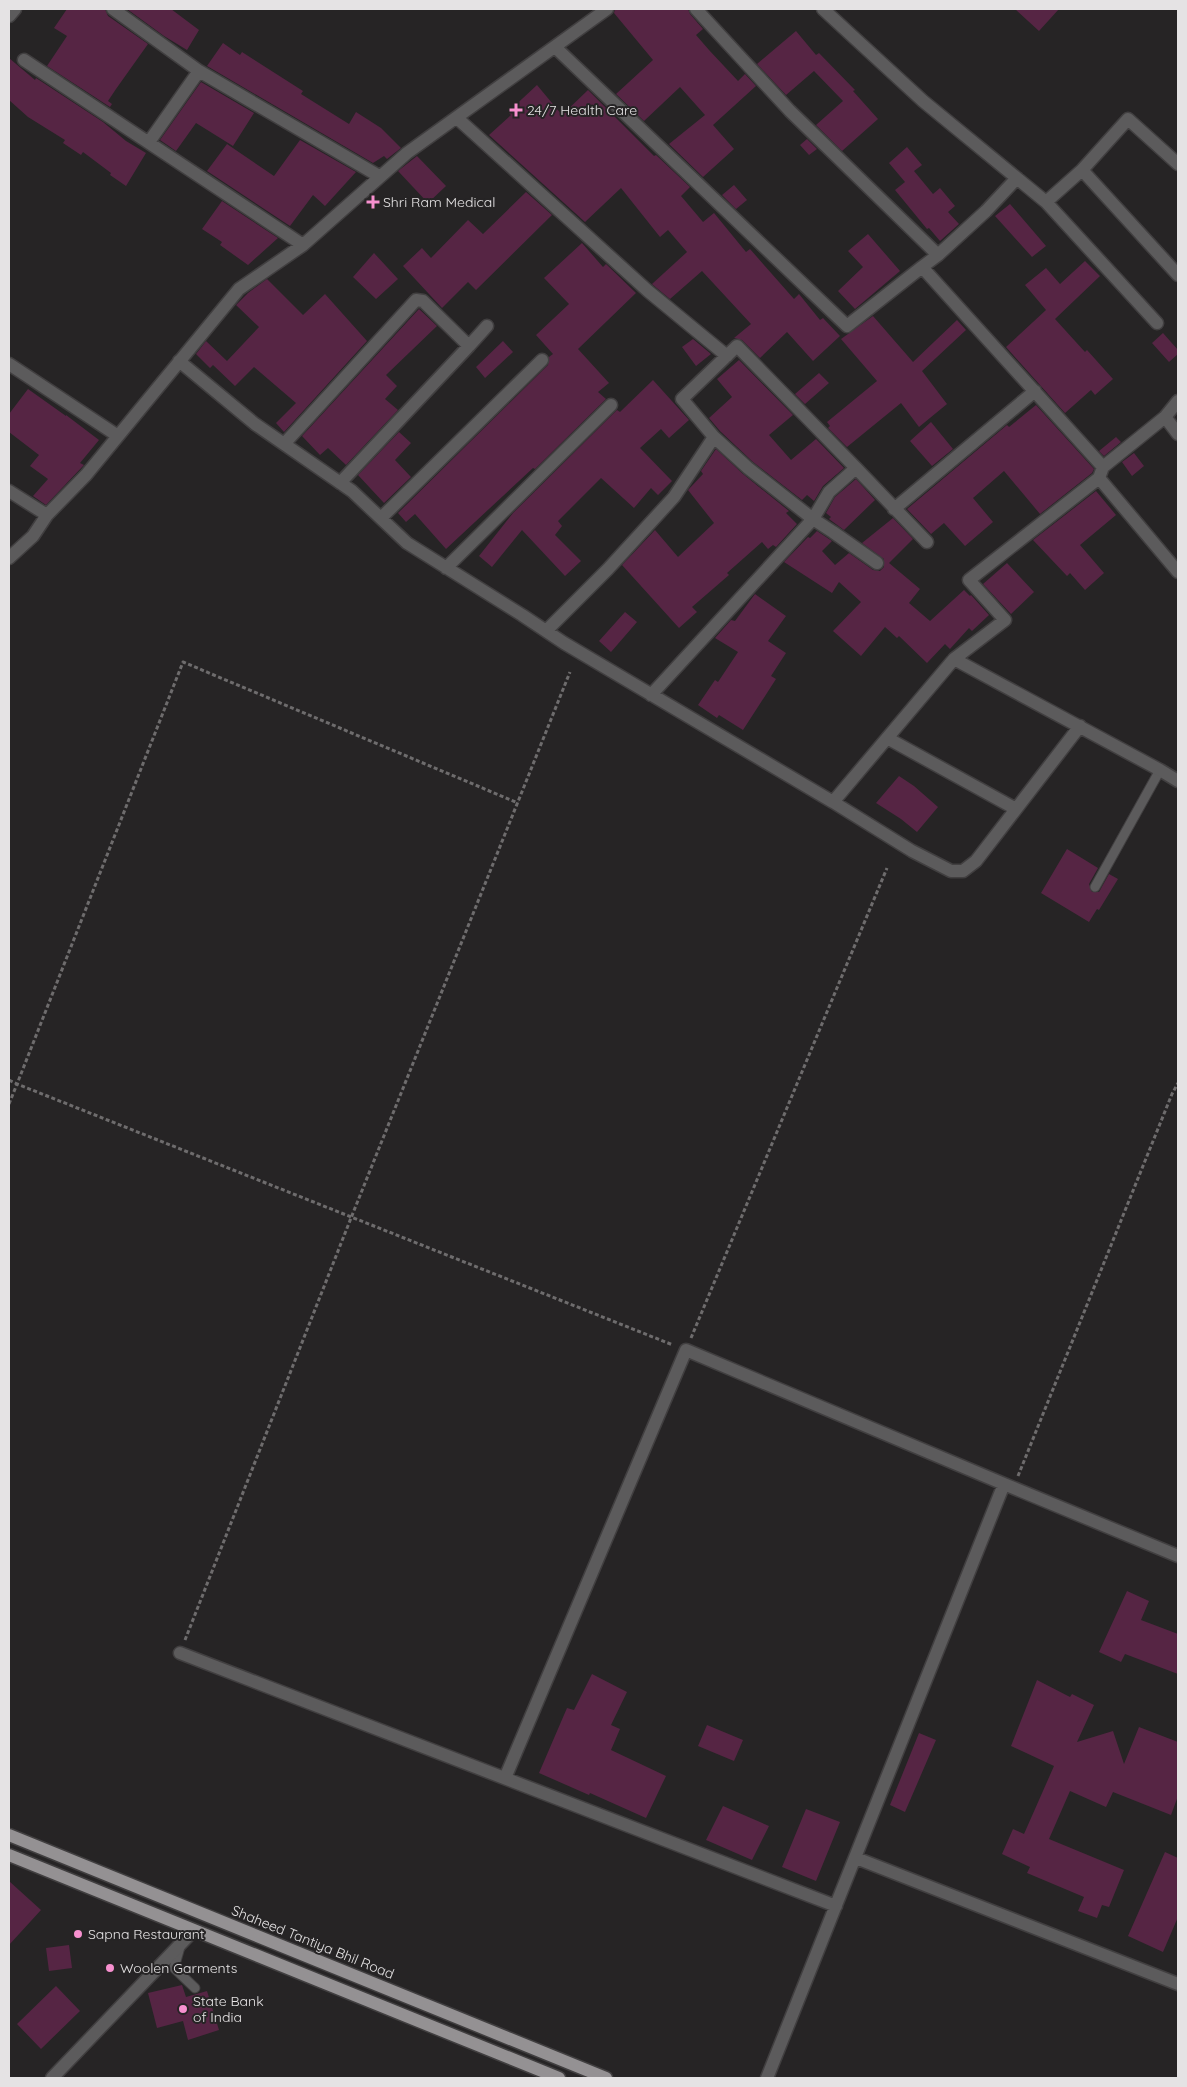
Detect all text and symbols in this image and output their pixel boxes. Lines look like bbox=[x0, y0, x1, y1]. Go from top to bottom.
place label: 24/7 Health Care bbox=[527, 101, 637, 119]
marker: 24/7 Health Care bbox=[509, 103, 523, 117]
place label: Shri Ram Medical bbox=[383, 193, 495, 211]
marker: Shri Ram Medical bbox=[367, 196, 379, 208]
street label: Shaheed Tantiya Bhil Road bbox=[229, 1901, 397, 1983]
place label: Sapna Restaurant bbox=[88, 1925, 205, 1943]
marker: Sapna Restaurant bbox=[72, 1928, 84, 1940]
place label: Woolen Garments bbox=[120, 1959, 237, 1977]
marker: Woolen Garments bbox=[104, 1962, 116, 1974]
place label: State Bank of India bbox=[193, 1992, 264, 2026]
marker: State Bank of India bbox=[177, 2003, 189, 2015]

